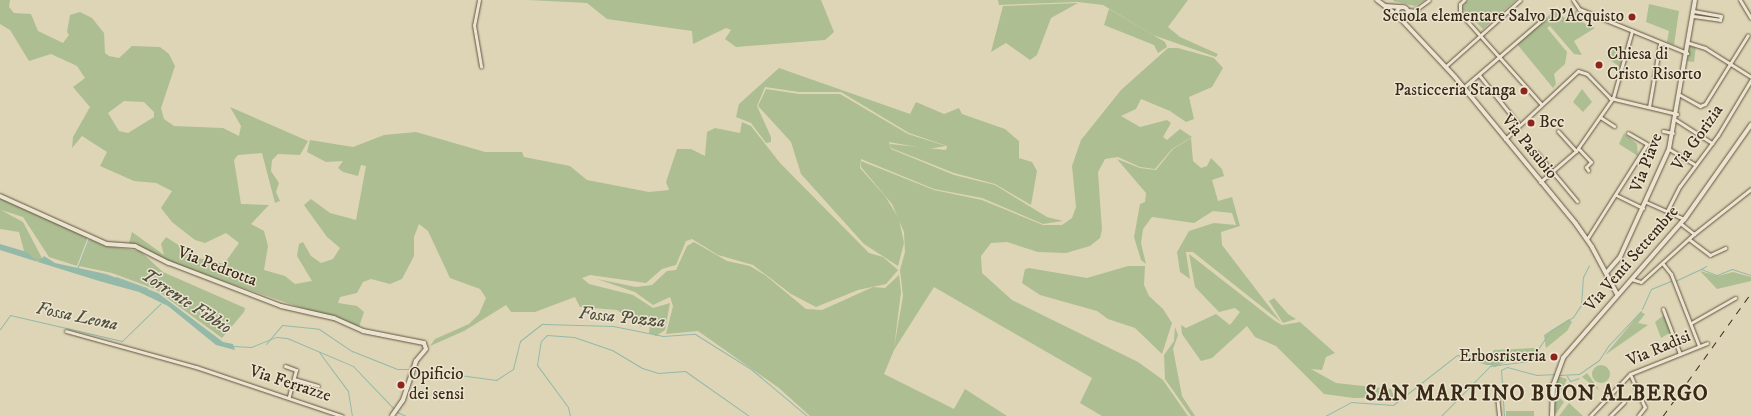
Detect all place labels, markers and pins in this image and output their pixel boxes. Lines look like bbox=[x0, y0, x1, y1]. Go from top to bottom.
place label: Scuola elementare Salvo D'Acquisto bbox=[1383, 7, 1624, 27]
marker: Scuola elementare Salvo D'Acquisto bbox=[1627, 12, 1637, 22]
place label: Chiesa di Cristo Risorto bbox=[1607, 45, 1702, 85]
marker: Chiesa di Cristo Risorto bbox=[1594, 60, 1604, 70]
place label: Pasticceria Stanga bbox=[1394, 81, 1516, 101]
marker: Pasticceria Stanga bbox=[1519, 86, 1529, 96]
place label: Bcc bbox=[1539, 113, 1564, 133]
marker: Bcc bbox=[1526, 118, 1536, 128]
place label: Erbosristeria bbox=[1459, 347, 1546, 367]
marker: Erbosristeria bbox=[1549, 352, 1559, 362]
place label: Opificio dei sensi bbox=[409, 365, 464, 405]
marker: Opificio dei sensi bbox=[396, 380, 406, 390]

